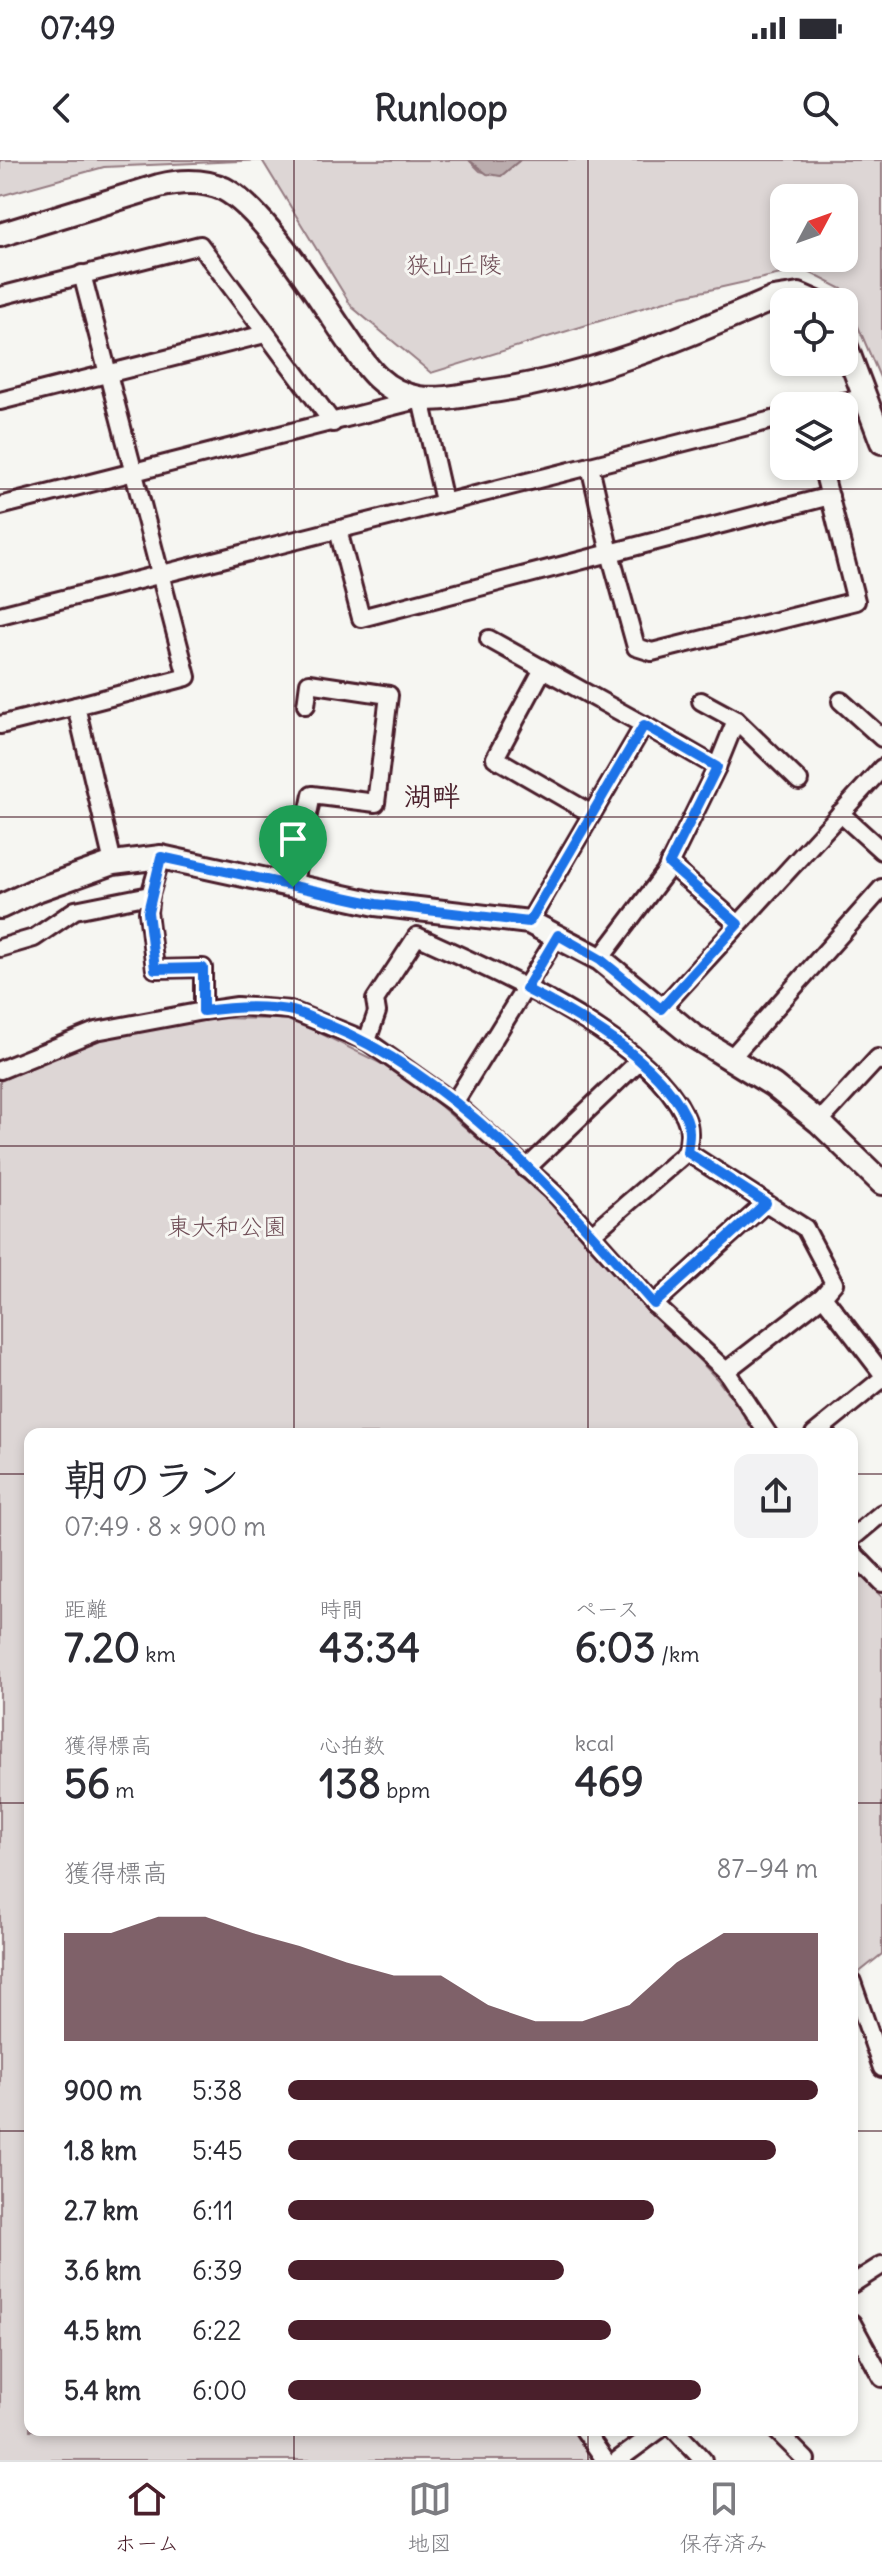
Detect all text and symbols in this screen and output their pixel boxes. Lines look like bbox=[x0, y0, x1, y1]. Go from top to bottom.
text: 07:49 bbox=[40, 9, 115, 47]
icon: back bbox=[40, 86, 84, 130]
text: Runloop bbox=[374, 86, 508, 131]
icon: search bbox=[798, 86, 842, 130]
north arrow bbox=[770, 184, 858, 272]
map controls bbox=[770, 184, 858, 480]
park label: 狭山丘陵 bbox=[406, 249, 502, 279]
button: locate bbox=[770, 288, 858, 376]
button: layers bbox=[770, 392, 858, 480]
district label: 湖畔 bbox=[404, 778, 460, 814]
pin bbox=[259, 805, 327, 887]
icon: arrive bbox=[271, 817, 315, 861]
park label: 東大和公園 bbox=[167, 1211, 287, 1241]
text: 朝のラン bbox=[64, 1452, 240, 1507]
button: share bbox=[734, 1454, 818, 1538]
text: 07:49 · 8 × 900 m bbox=[64, 1510, 266, 1543]
text: 距離 bbox=[64, 1595, 108, 1623]
text: 時間 bbox=[319, 1595, 363, 1623]
text: ペース bbox=[575, 1595, 639, 1623]
text: 7.20 bbox=[64, 1623, 140, 1673]
text: 43:34 bbox=[319, 1623, 420, 1673]
text: 6:03 bbox=[575, 1623, 656, 1673]
text: km bbox=[140, 1640, 176, 1668]
text: /km bbox=[656, 1640, 700, 1668]
text: kcal bbox=[575, 1729, 614, 1757]
text: 獲得標高 bbox=[64, 1731, 152, 1759]
text: 心拍数 bbox=[319, 1731, 385, 1759]
text: 469 bbox=[575, 1757, 644, 1807]
text: 56 bbox=[64, 1759, 110, 1809]
text: 138 bbox=[319, 1759, 381, 1809]
text: m bbox=[110, 1776, 135, 1804]
text: bpm bbox=[381, 1776, 430, 1804]
text: 87–94 m bbox=[717, 1852, 818, 1885]
text: 獲得標高 bbox=[64, 1856, 168, 1889]
text: 900 m bbox=[64, 2074, 142, 2107]
text: 5:38 bbox=[192, 2074, 243, 2107]
text: 1.8 km bbox=[64, 2134, 137, 2167]
text: 5:45 bbox=[192, 2134, 243, 2167]
text: 2.7 km bbox=[64, 2194, 139, 2227]
text: 6:11 bbox=[192, 2194, 234, 2227]
text: 3.6 km bbox=[64, 2254, 141, 2287]
text: 6:39 bbox=[192, 2254, 243, 2287]
text: 4.5 km bbox=[64, 2314, 142, 2347]
text: 6:22 bbox=[192, 2314, 241, 2347]
text: 5.4 km bbox=[64, 2374, 141, 2407]
text: 6:00 bbox=[192, 2374, 247, 2407]
tab: ホーム bbox=[114, 2477, 179, 2557]
tab: 地図 bbox=[408, 2477, 452, 2557]
tab: 保存済み bbox=[680, 2477, 768, 2557]

